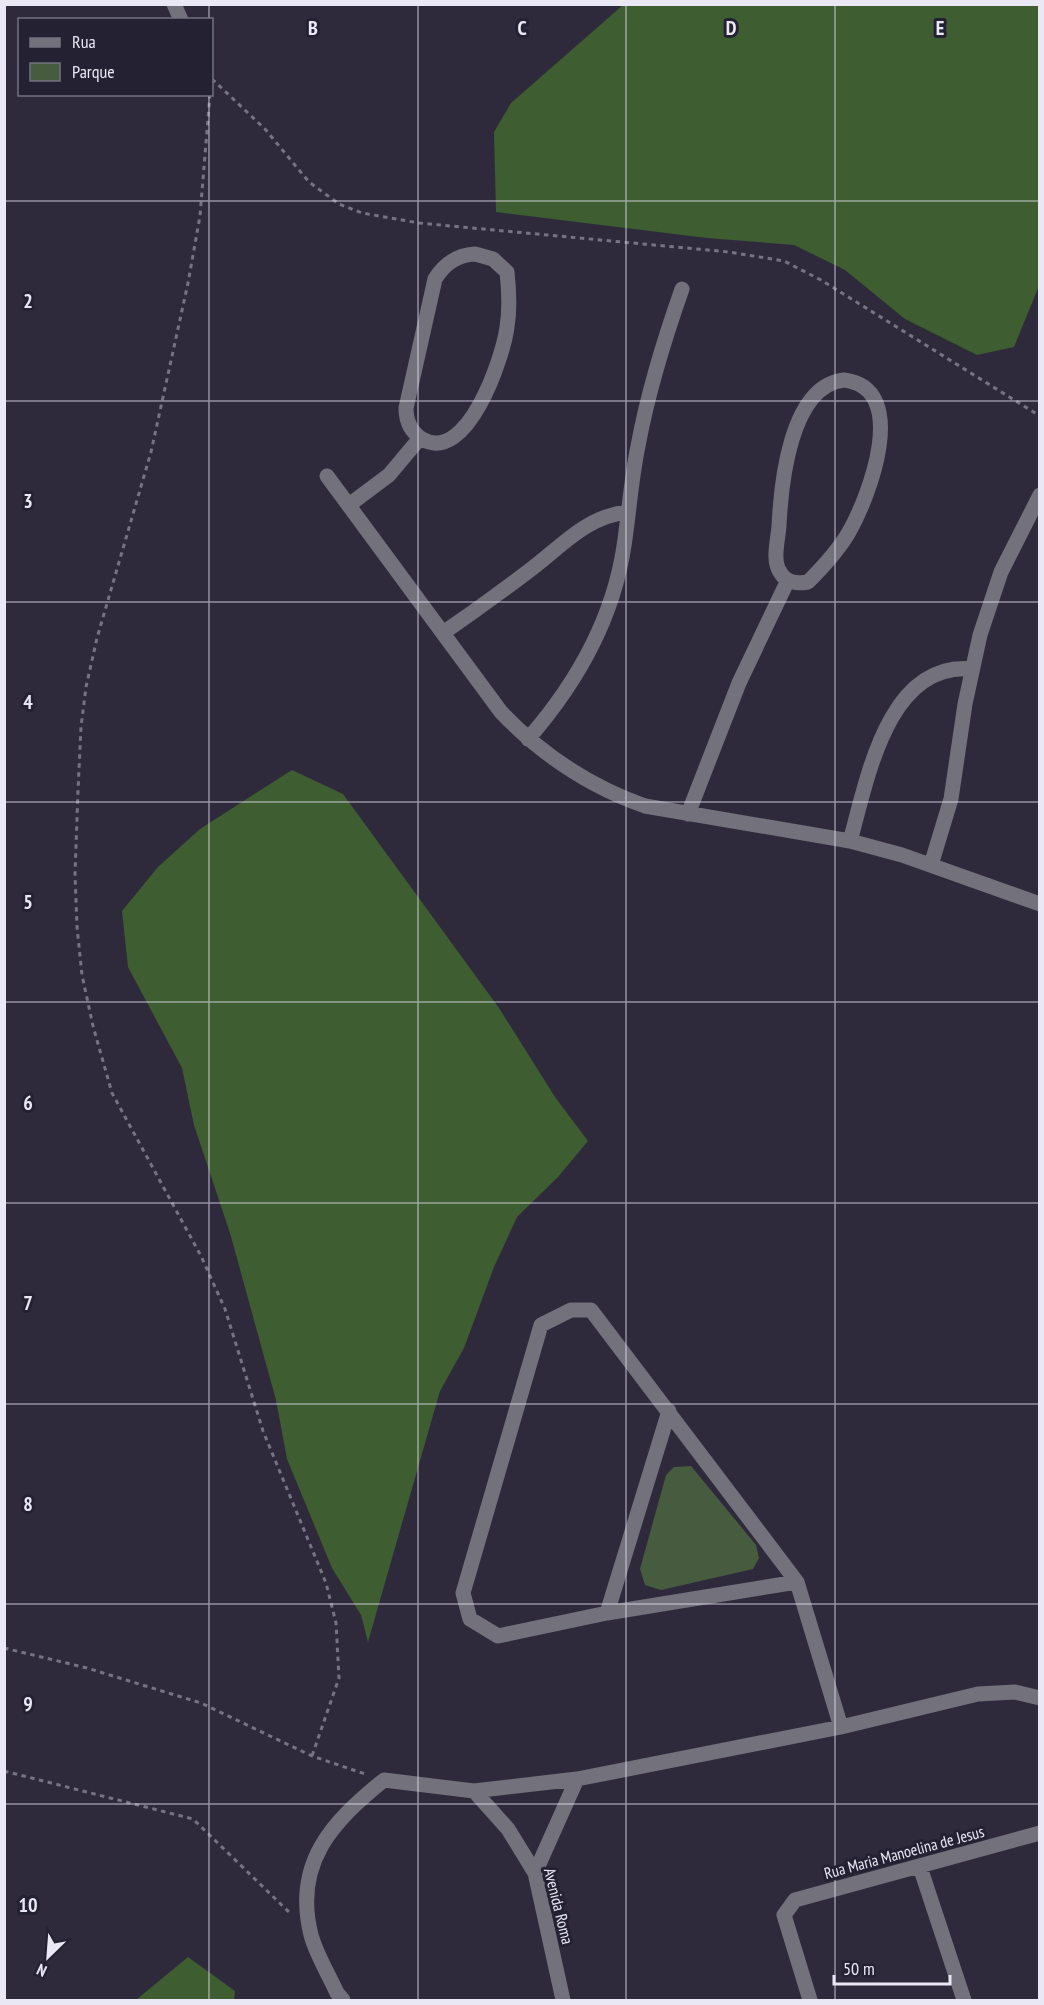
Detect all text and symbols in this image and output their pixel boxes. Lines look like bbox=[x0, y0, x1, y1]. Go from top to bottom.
text: B bbox=[308, 15, 318, 41]
text: C bbox=[517, 15, 527, 41]
text: D bbox=[726, 15, 737, 41]
text: E bbox=[936, 15, 944, 41]
legend bbox=[18, 18, 213, 96]
text: Rua bbox=[72, 30, 96, 53]
text: Parque bbox=[72, 60, 115, 83]
text: 2 bbox=[23, 288, 33, 314]
text: 3 bbox=[23, 488, 33, 514]
text: 4 bbox=[23, 689, 33, 715]
text: 5 bbox=[23, 889, 33, 915]
text: 6 bbox=[23, 1090, 33, 1116]
text: 7 bbox=[23, 1290, 33, 1316]
text: 8 bbox=[23, 1491, 33, 1517]
text: 9 bbox=[23, 1691, 33, 1717]
street label: Rua Maria Manoelina de Jesus bbox=[822, 1821, 986, 1883]
street label: Avenida Roma bbox=[540, 1866, 578, 1946]
text: 10 bbox=[18, 1892, 38, 1918]
north arrow bbox=[18, 1927, 78, 1987]
scale bar bbox=[834, 1948, 950, 1986]
text: 50 m bbox=[843, 1957, 875, 1980]
text: N bbox=[34, 1960, 50, 1981]

